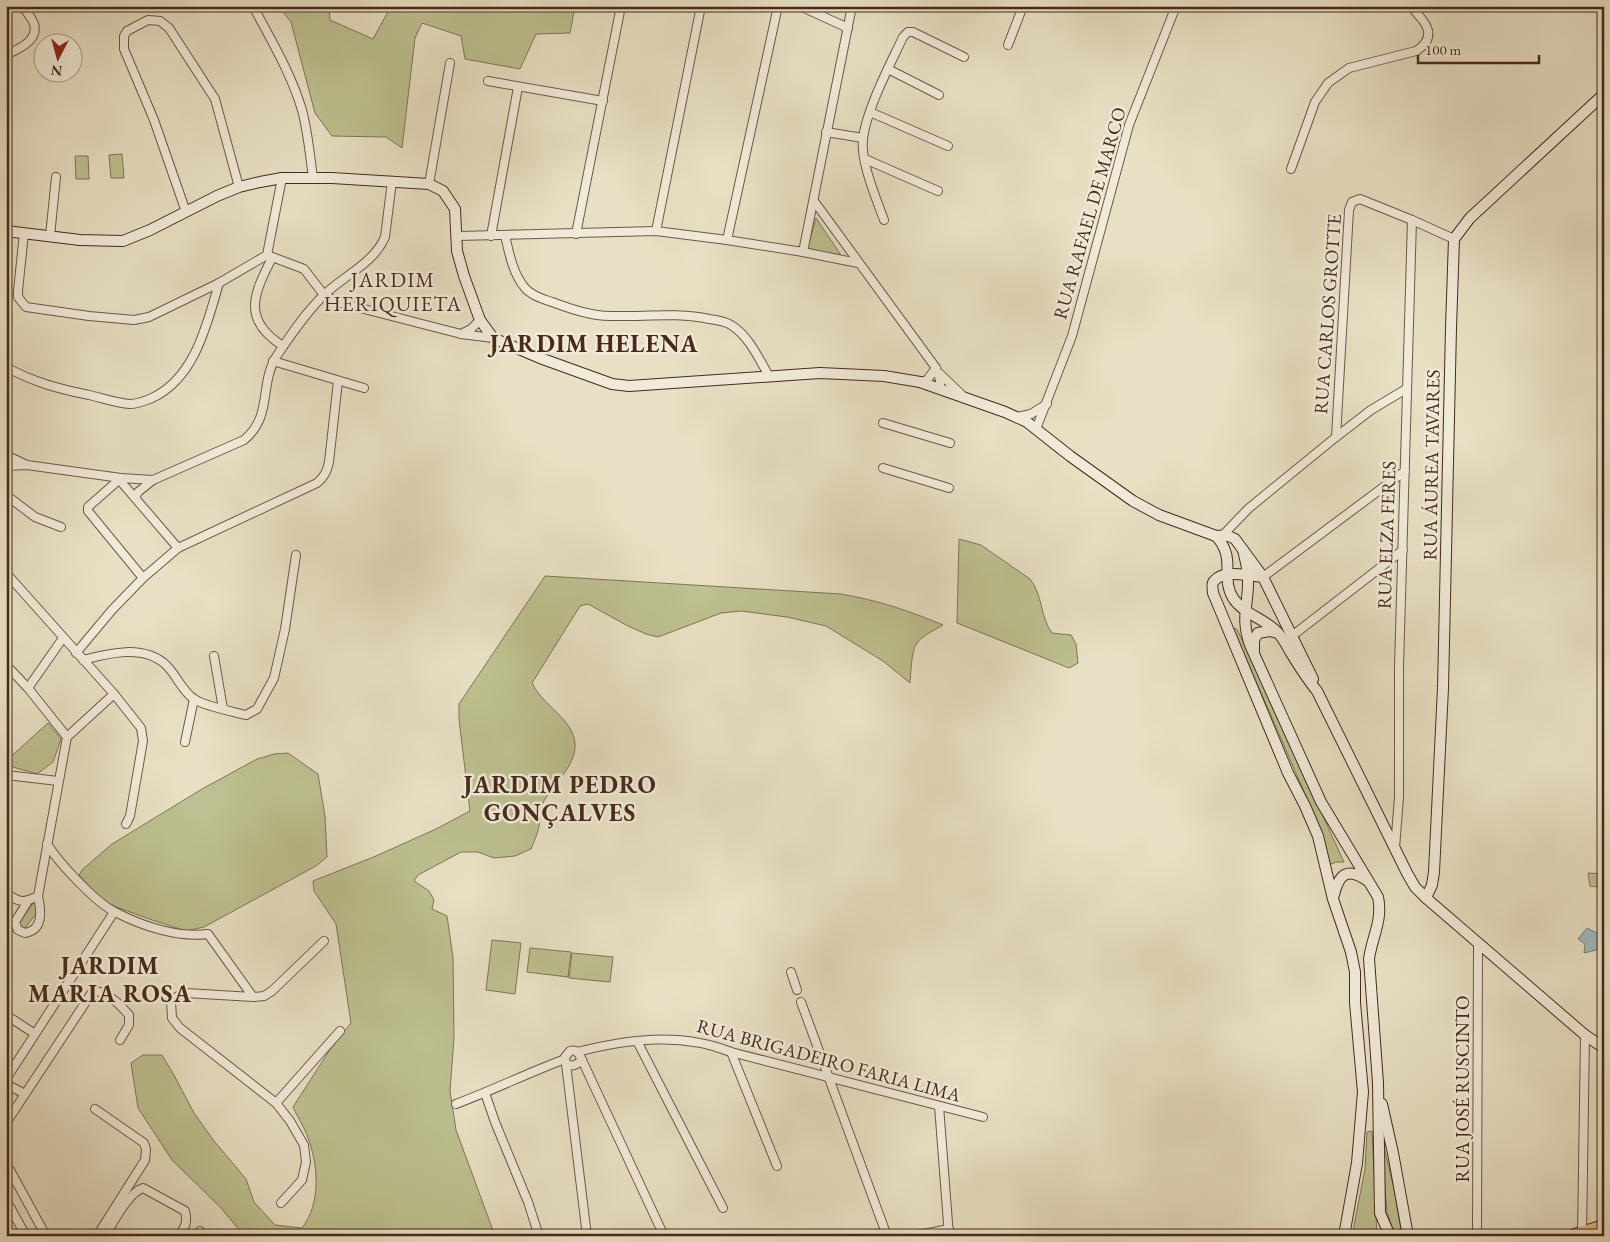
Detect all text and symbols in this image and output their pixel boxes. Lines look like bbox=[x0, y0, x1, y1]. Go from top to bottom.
north arrow bbox=[32, 32, 82, 82]
scale bar bbox=[1418, 32, 1539, 64]
text: 100 m bbox=[1425, 40, 1462, 59]
text: N bbox=[49, 61, 63, 80]
street label: RUA RAFAEL DE MARCO bbox=[1047, 104, 1132, 322]
street label: RUA CARLOS GROTTE bbox=[1308, 213, 1347, 415]
district label: JARDIM HERIQUIETA bbox=[324, 266, 462, 318]
district label: JARDIM HELENA bbox=[487, 328, 699, 359]
street label: RUA ÁUREA TAVARES bbox=[1417, 369, 1446, 561]
street label: RUA ELZA FERES bbox=[1371, 460, 1402, 610]
district label: JARDIM PEDRO GONÇALVES bbox=[461, 769, 657, 829]
district label: JARDIM MARIA ROSA bbox=[28, 950, 192, 1009]
street label: RUA JOSÉ RUSCINTO bbox=[1450, 995, 1475, 1183]
street label: RUA BRIGADEIRO FARIA LIMA bbox=[694, 1013, 964, 1108]

